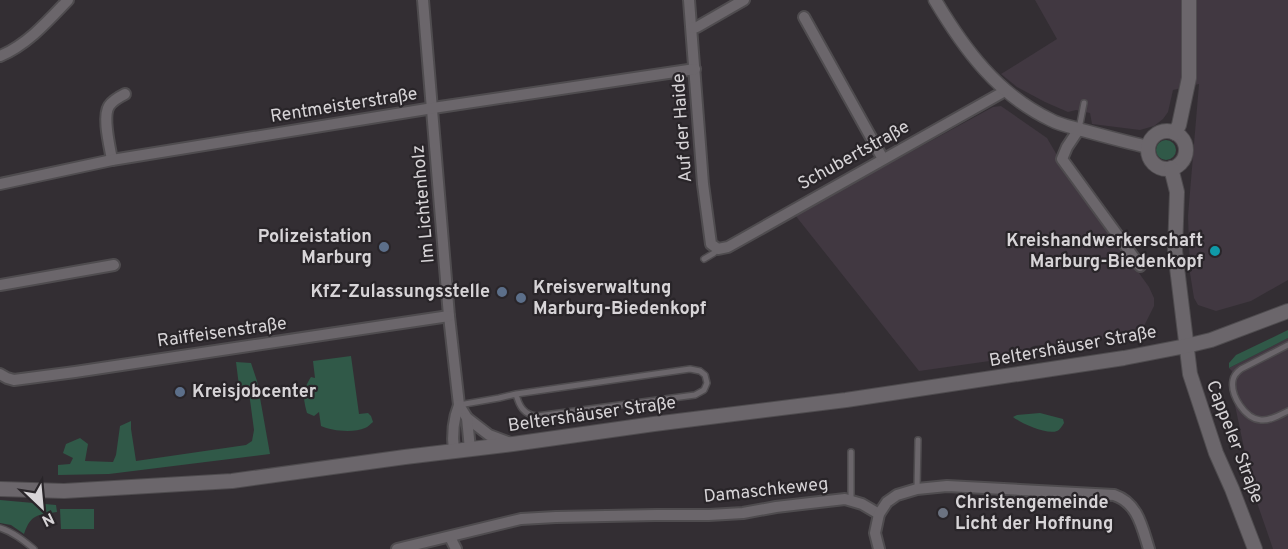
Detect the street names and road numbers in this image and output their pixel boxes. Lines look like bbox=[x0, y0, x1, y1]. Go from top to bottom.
street label: Auf der Haide bbox=[668, 73, 698, 183]
street label: Rentmeisterstraße bbox=[269, 83, 419, 129]
street label: Schubertstraße bbox=[794, 116, 914, 196]
street label: Im Lichtenholz bbox=[407, 144, 441, 264]
street label: Raiffeisenstraße bbox=[156, 313, 288, 353]
street label: Beltershäuser Straße bbox=[987, 321, 1159, 373]
street label: Cappeler Straße bbox=[1200, 377, 1268, 507]
street label: Beltershäuser Straße bbox=[506, 392, 678, 438]
street label: Damaschkeweg bbox=[703, 473, 829, 509]

